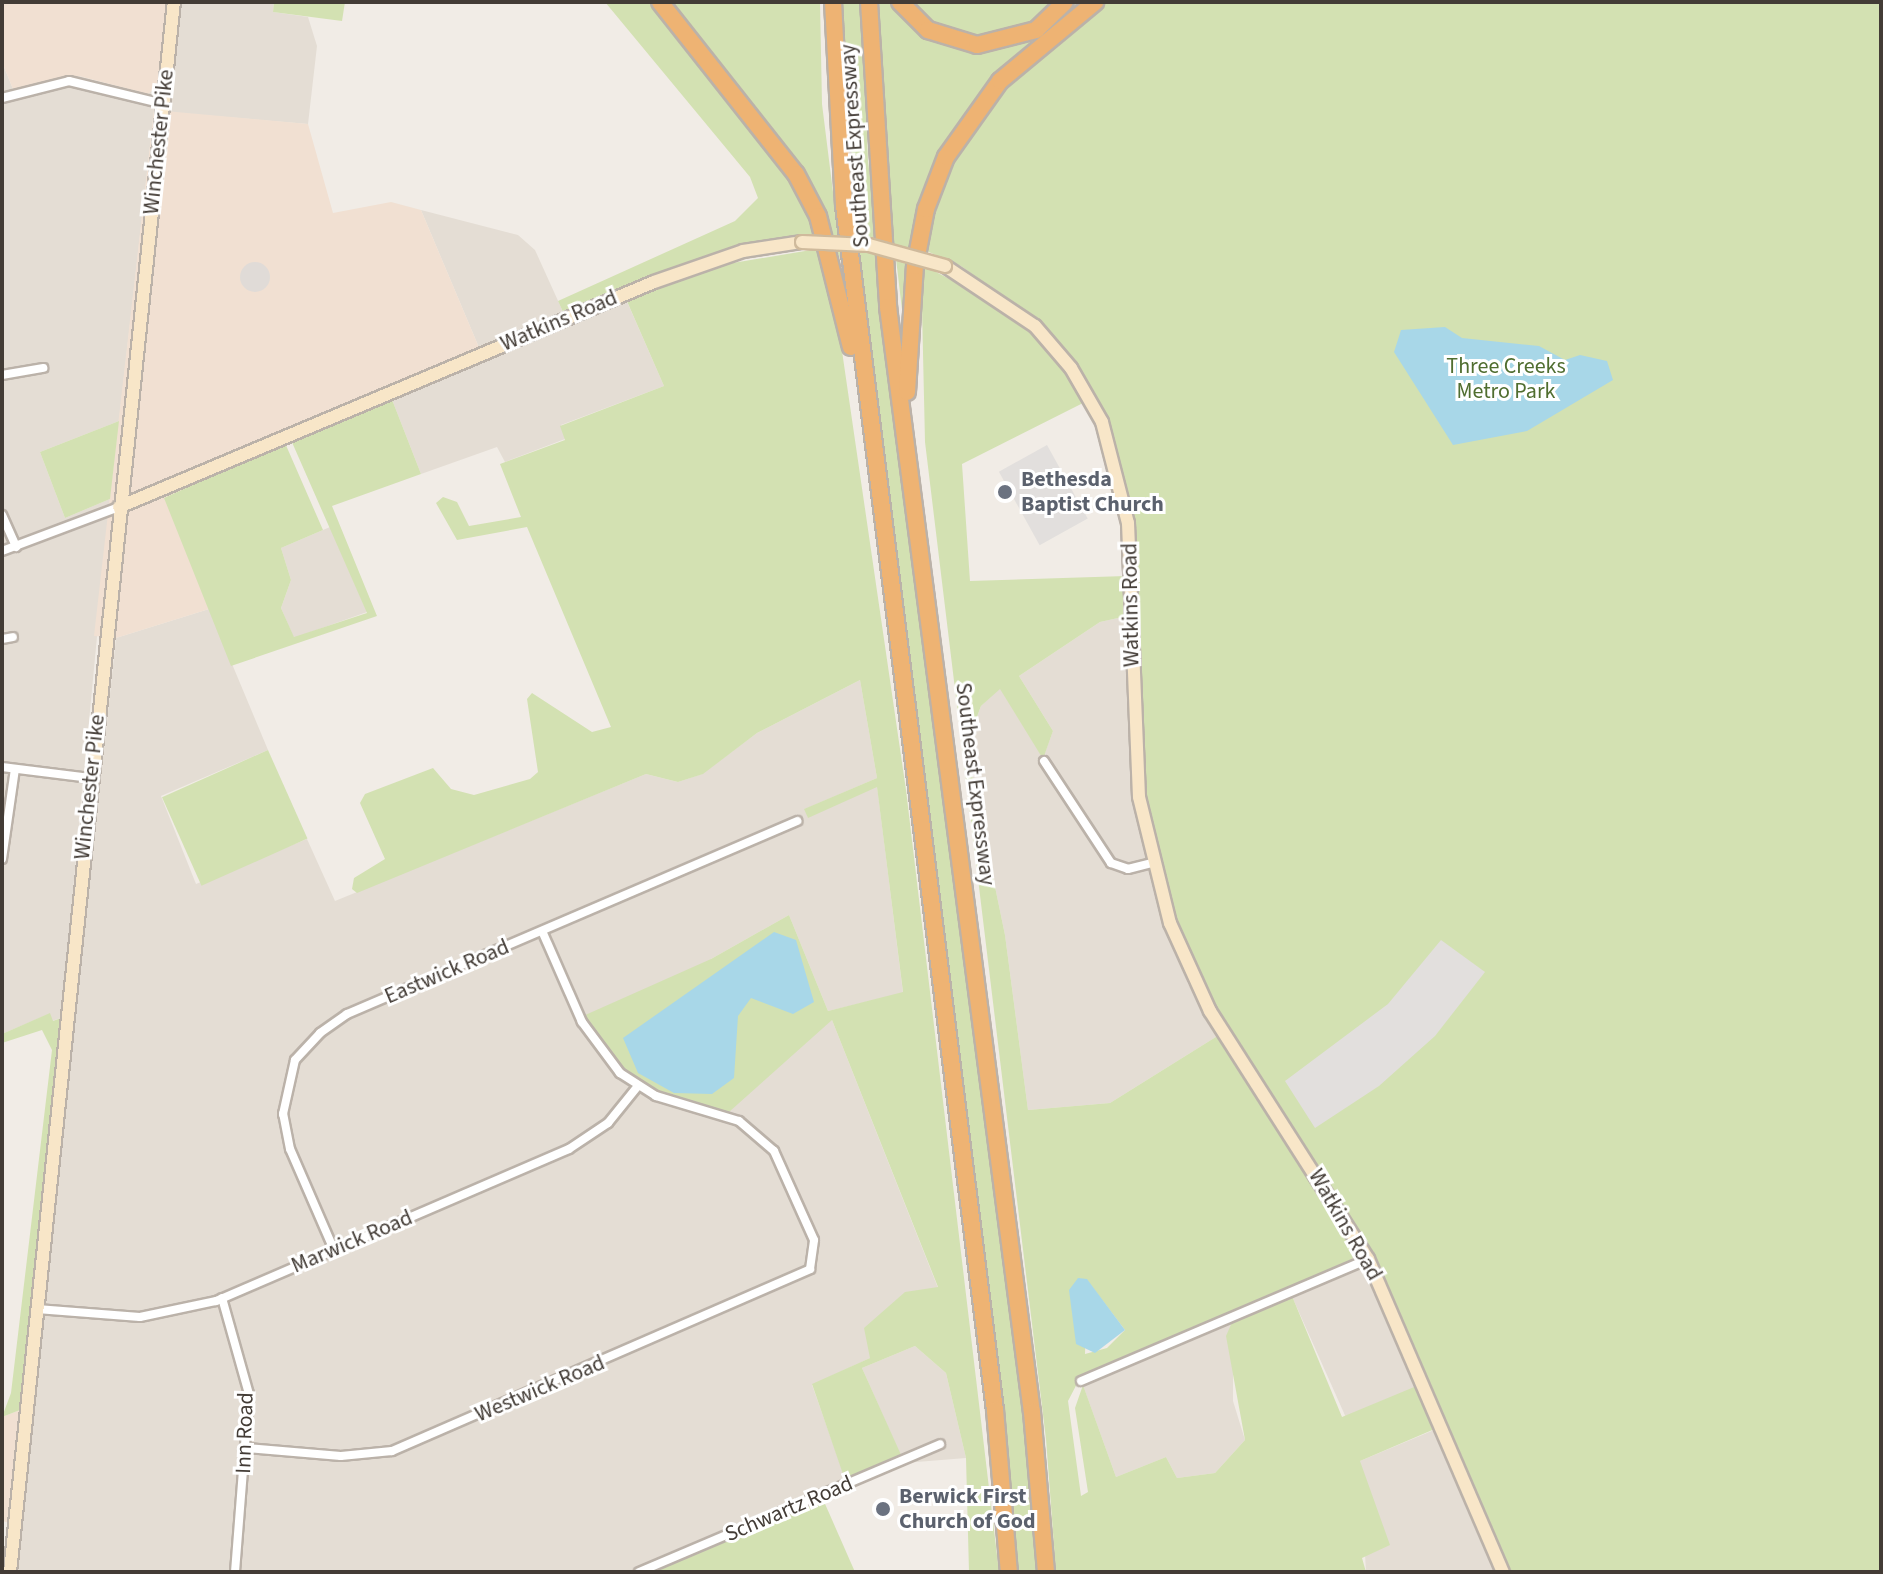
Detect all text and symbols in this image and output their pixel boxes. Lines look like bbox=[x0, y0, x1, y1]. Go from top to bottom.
street label: Southeast Expressway bbox=[835, 43, 875, 249]
street label: Winchester Pike bbox=[138, 68, 180, 216]
street label: Watkins Road bbox=[497, 285, 621, 357]
park label: Three Creeks Metro Park bbox=[1446, 353, 1566, 404]
place label: Bethesda Baptist Church bbox=[1021, 466, 1164, 518]
marker: Bethesda Baptist Church bbox=[996, 483, 1014, 501]
street label: Watkins Road bbox=[1117, 543, 1145, 667]
street label: Southeast Expressway bbox=[949, 681, 1001, 887]
street label: Winchester Pike bbox=[69, 713, 111, 861]
street label: Eastwick Road bbox=[381, 934, 513, 1010]
street label: Watkins Road bbox=[1302, 1165, 1388, 1285]
street label: Marwick Road bbox=[288, 1205, 416, 1279]
street label: Westwick Road bbox=[471, 1350, 609, 1428]
street label: Inn Road bbox=[230, 1392, 260, 1474]
street label: Schwartz Road bbox=[721, 1470, 857, 1548]
place label: Berwick First Church of God bbox=[899, 1483, 1036, 1534]
marker: Berwick First Church of God bbox=[874, 1500, 892, 1518]

